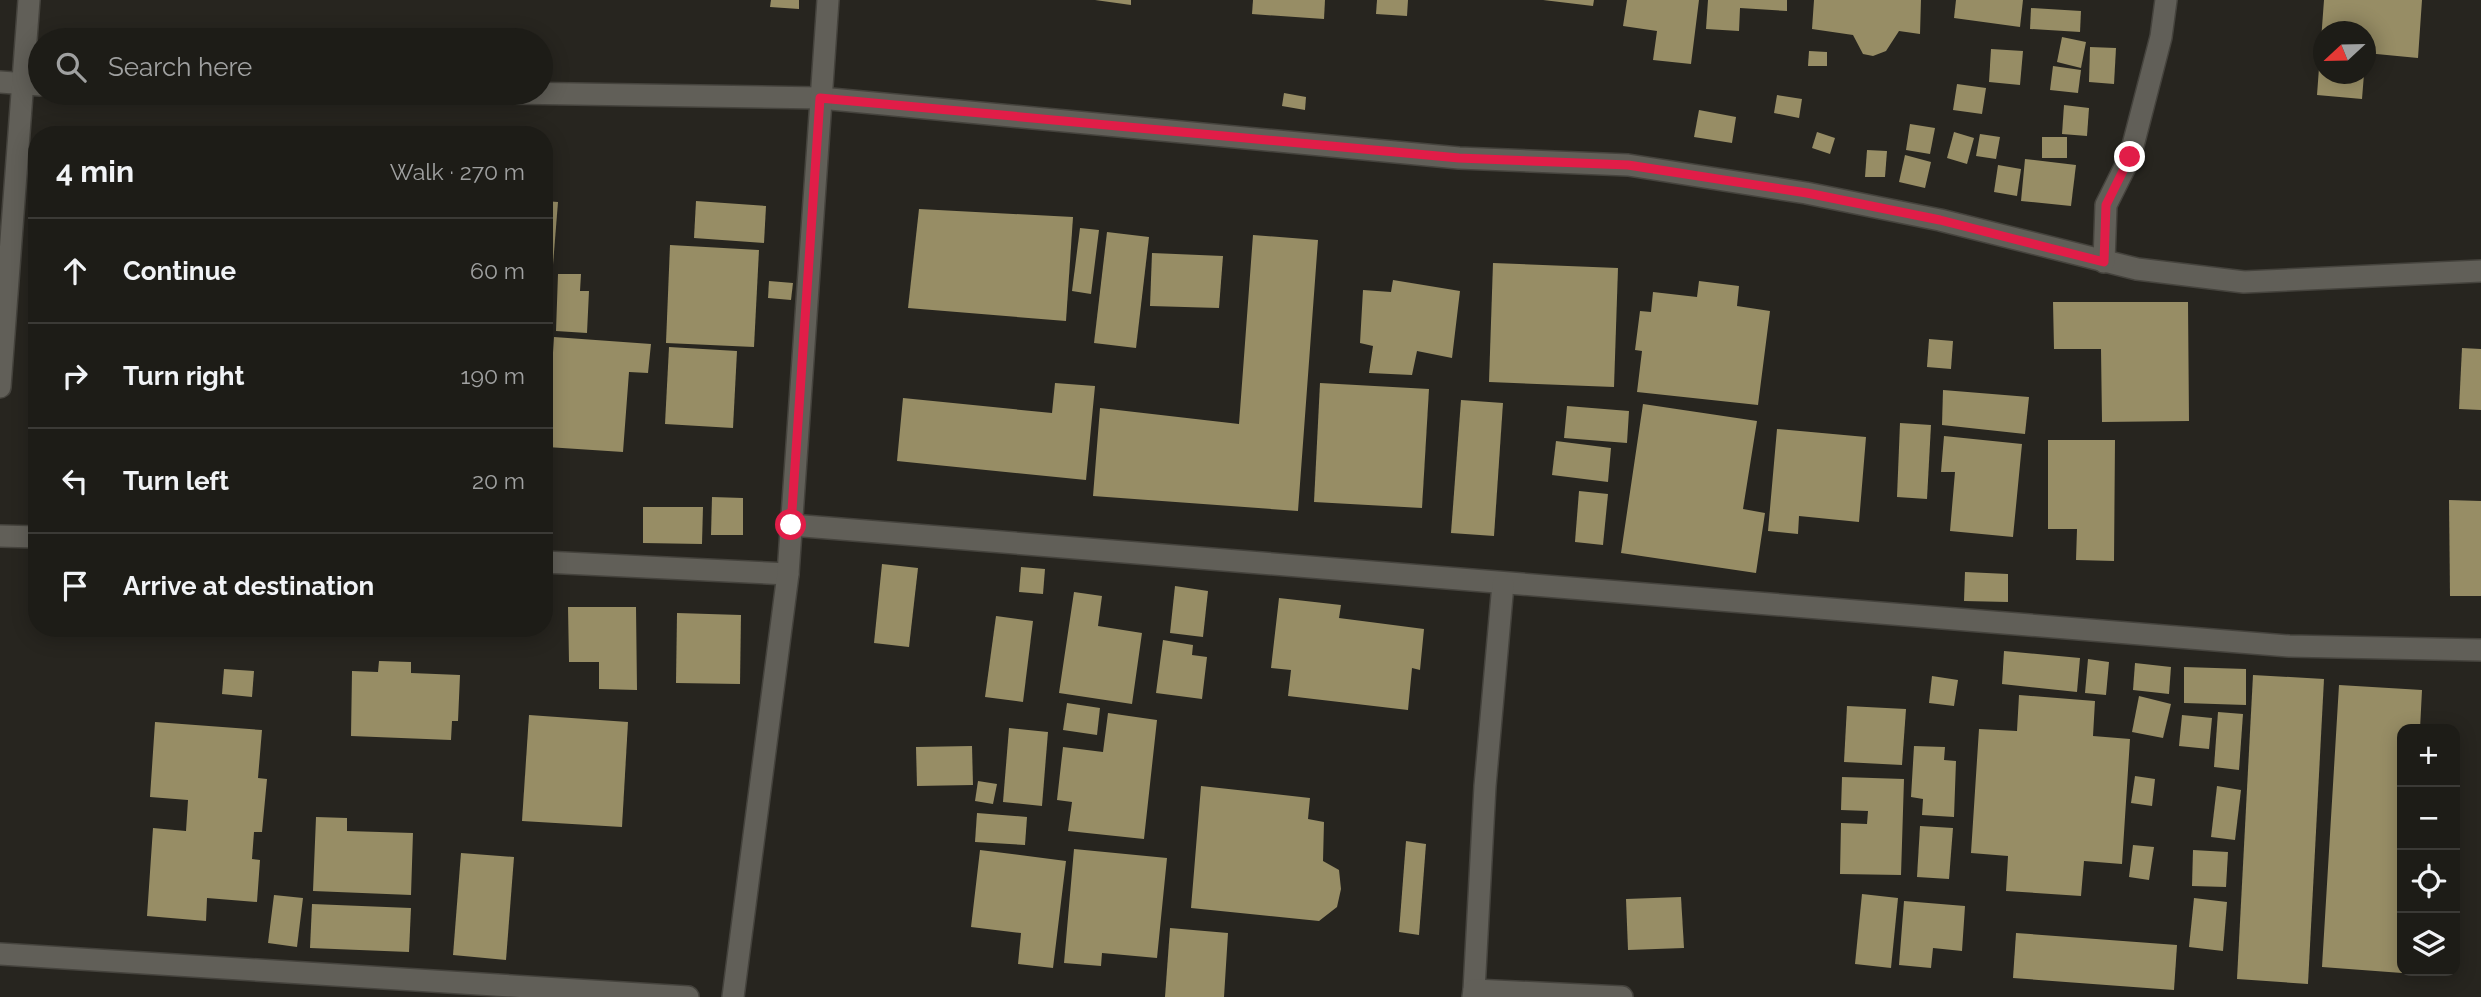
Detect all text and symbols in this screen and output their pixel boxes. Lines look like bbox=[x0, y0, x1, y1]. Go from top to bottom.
north arrow bbox=[2313, 21, 2376, 84]
search box bbox=[28, 28, 553, 105]
icon: search bbox=[52, 48, 90, 86]
text: Search here bbox=[108, 52, 252, 82]
route end bbox=[2114, 141, 2145, 172]
text: 4 min bbox=[56, 154, 134, 189]
text: Walk · 270 m bbox=[390, 158, 525, 185]
icon: ahead bbox=[56, 252, 94, 290]
text: Continue bbox=[123, 256, 236, 286]
text: 60 m bbox=[470, 257, 525, 284]
icon: right bbox=[56, 357, 94, 395]
text: Turn right bbox=[123, 361, 244, 391]
text: 190 m bbox=[461, 362, 525, 389]
icon: left bbox=[56, 462, 94, 500]
text: Turn left bbox=[123, 466, 229, 496]
text: 20 m bbox=[472, 467, 525, 494]
route start bbox=[775, 509, 806, 540]
icon: arrive bbox=[56, 567, 94, 605]
text: Arrive at destination bbox=[123, 571, 374, 601]
map controls bbox=[2397, 724, 2460, 976]
button: + bbox=[2397, 724, 2460, 787]
button: − bbox=[2397, 787, 2460, 850]
button: locate bbox=[2397, 850, 2460, 913]
button: layers bbox=[2397, 913, 2460, 976]

